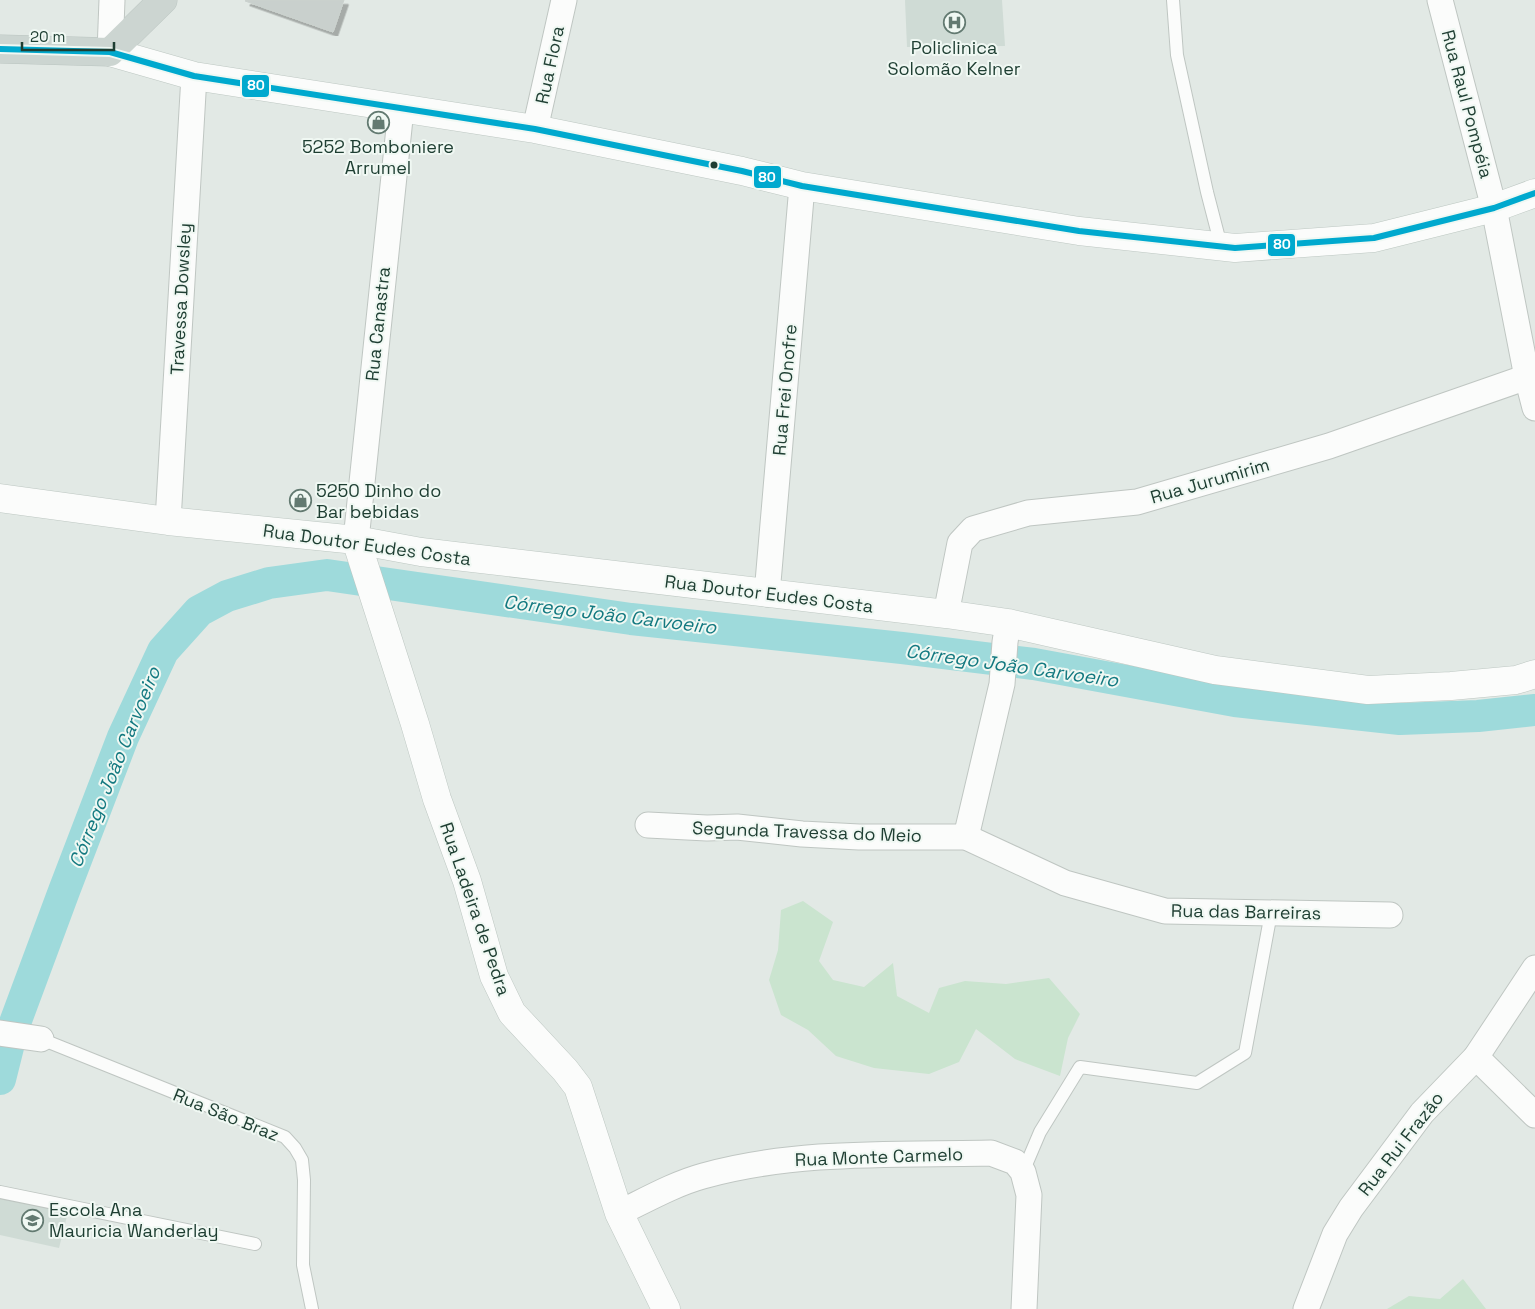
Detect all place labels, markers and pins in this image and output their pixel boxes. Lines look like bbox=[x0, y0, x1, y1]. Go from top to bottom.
hospital icon: Policlinica Solomão Kelner bbox=[942, 11, 966, 35]
place label: Policlinica Solomão Kelner bbox=[887, 36, 1021, 80]
shop icon: 5252 Bomboniere Arrumel bbox=[366, 110, 390, 134]
place label: 5252 Bomboniere Arrumel bbox=[302, 135, 454, 179]
unlabelled marker bbox=[709, 160, 719, 170]
place label: 5250 Dinho do Bar bebidas bbox=[316, 479, 441, 523]
shop icon: 5250 Dinho do Bar bebidas bbox=[288, 489, 312, 513]
place label: Escola Ana Mauricia Wanderlay bbox=[49, 1198, 218, 1242]
school or university icon: Escola Ana Mauricia Wanderlay bbox=[21, 1208, 45, 1232]

